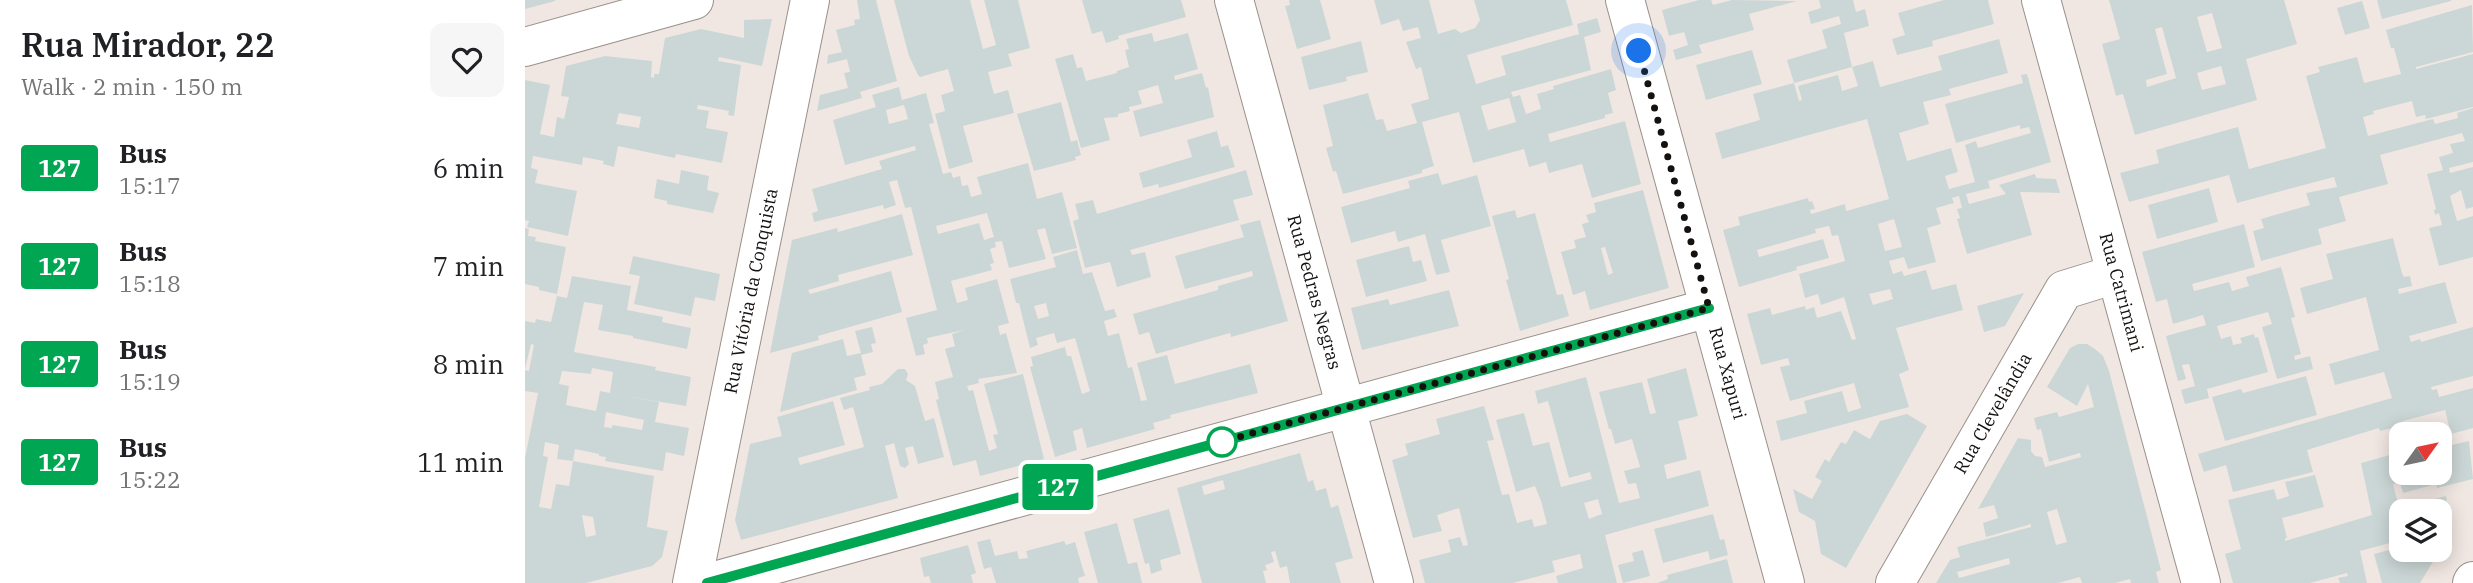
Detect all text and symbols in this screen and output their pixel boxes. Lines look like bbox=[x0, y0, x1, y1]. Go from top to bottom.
text: Rua Mirador, 22 bbox=[21, 23, 274, 66]
button: heart bbox=[430, 23, 504, 97]
your location bbox=[1621, 33, 1656, 68]
text: Walk · 2 min · 150 m bbox=[21, 71, 243, 101]
text: Bus bbox=[119, 136, 167, 170]
text: 6 min bbox=[433, 151, 504, 185]
text: 127 bbox=[38, 152, 81, 184]
text: 15:17 bbox=[119, 170, 181, 200]
street label: Rua Vitória da Conquista bbox=[719, 186, 783, 396]
street label: Rua Pedras Negras bbox=[1282, 212, 1347, 372]
street label: Rua Catrimani bbox=[2094, 230, 2149, 355]
text: Bus bbox=[119, 234, 167, 268]
text: 7 min bbox=[433, 249, 504, 283]
text: 127 bbox=[38, 250, 81, 282]
text: 15:18 bbox=[119, 268, 181, 298]
street label: Rua Xapuri bbox=[1704, 324, 1752, 422]
text: Bus bbox=[119, 332, 167, 366]
text: 8 min bbox=[433, 347, 504, 381]
text: 127 bbox=[38, 348, 81, 380]
street label: Rua Clevelândia bbox=[1949, 348, 2037, 478]
text: 15:19 bbox=[119, 366, 181, 396]
north arrow bbox=[2389, 422, 2452, 485]
map controls bbox=[2389, 422, 2452, 562]
unlabelled marker bbox=[1207, 427, 1237, 457]
text: Bus bbox=[119, 430, 167, 464]
text: 11 min bbox=[417, 445, 504, 479]
text: 127 bbox=[38, 446, 81, 478]
text: 15:22 bbox=[119, 464, 181, 494]
line badge: 127 bbox=[1018, 464, 1098, 510]
text: 127 bbox=[1036, 471, 1080, 503]
button: layers bbox=[2389, 499, 2452, 562]

